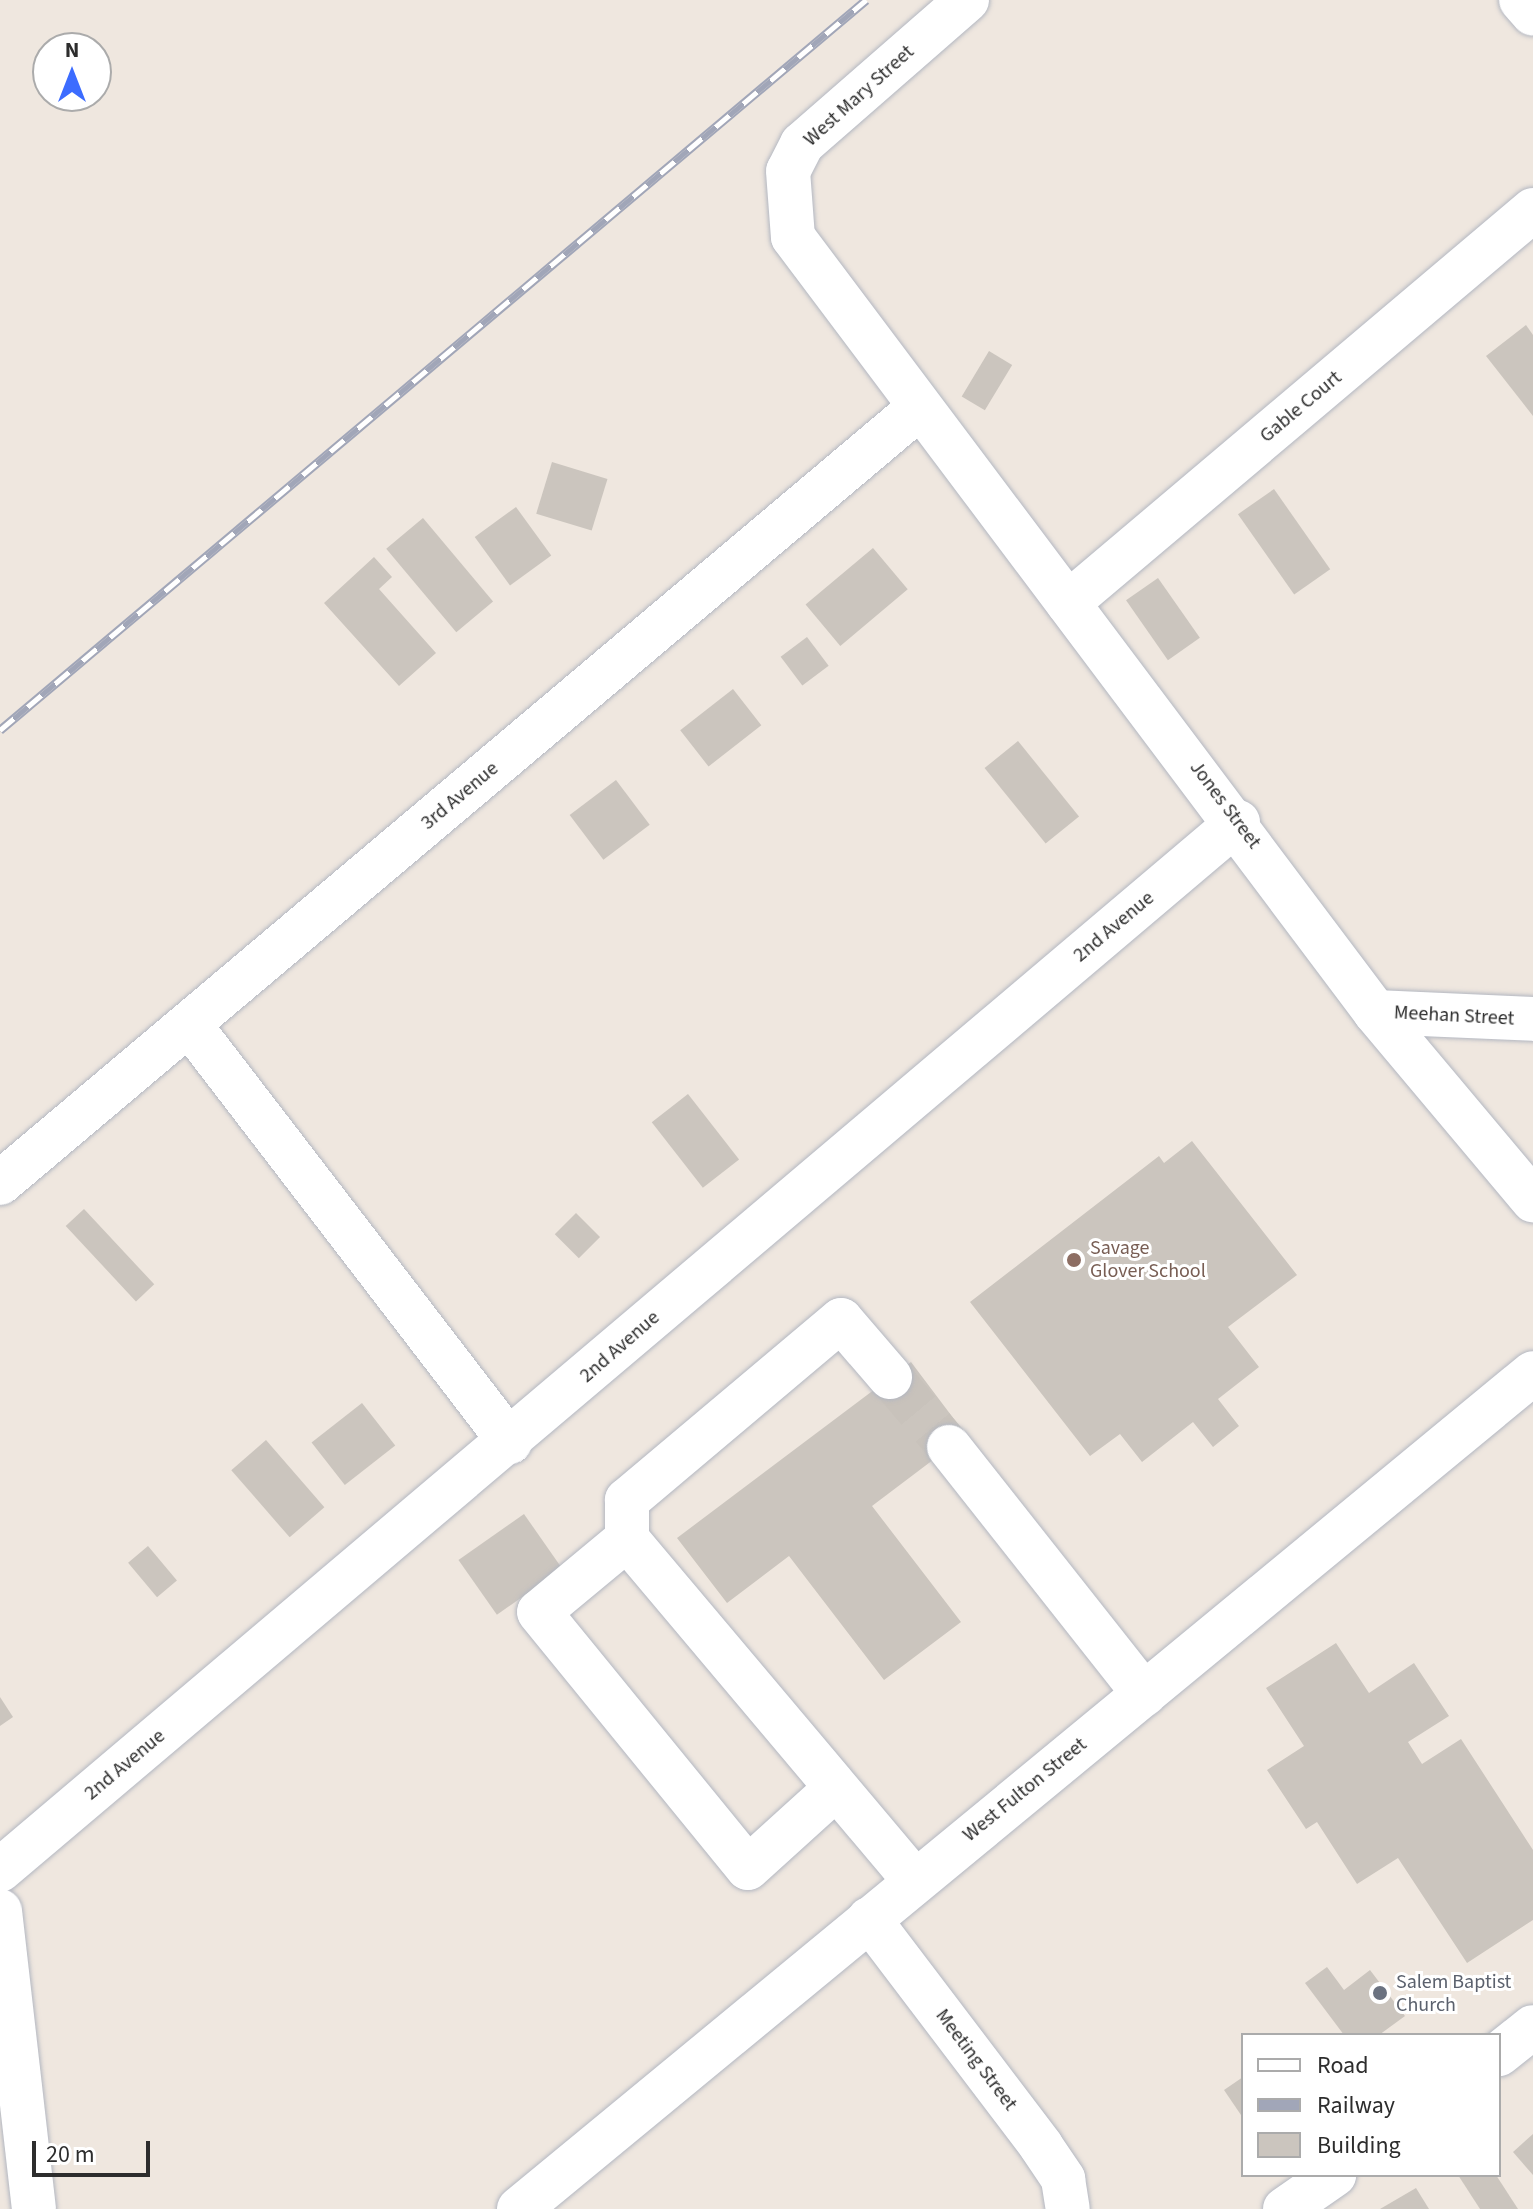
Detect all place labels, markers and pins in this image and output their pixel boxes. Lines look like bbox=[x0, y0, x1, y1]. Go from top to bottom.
place label: Savage Glover School bbox=[1090, 1236, 1206, 1283]
marker: Savage Glover School bbox=[1065, 1251, 1083, 1269]
place label: Salem Baptist Church bbox=[1396, 1970, 1511, 2017]
marker: Salem Baptist Church bbox=[1371, 1984, 1389, 2002]

